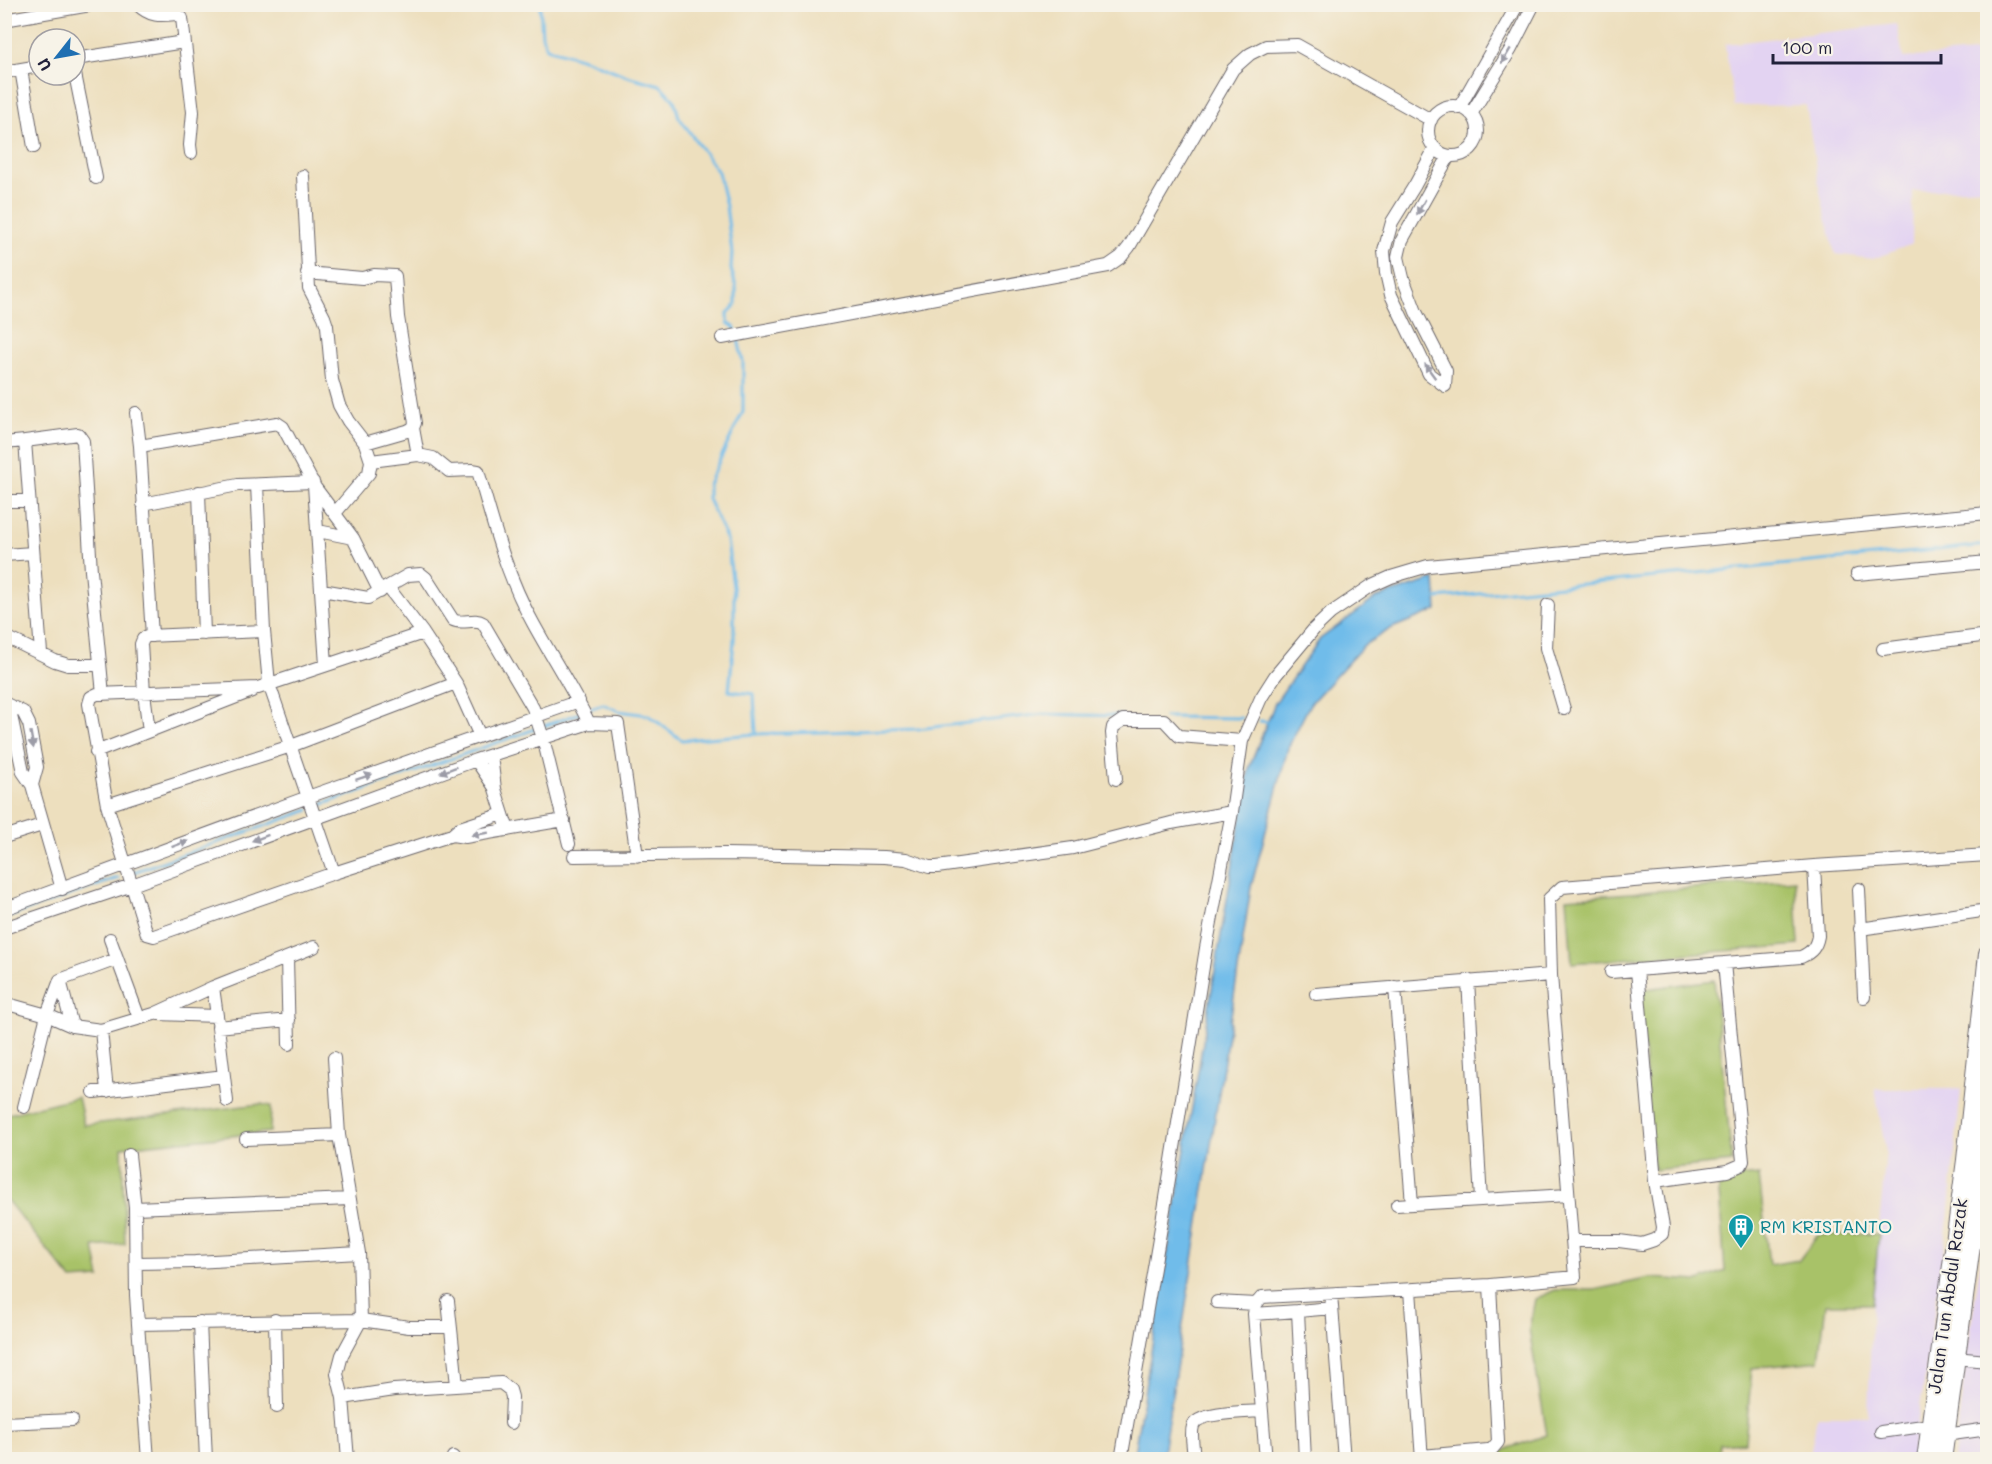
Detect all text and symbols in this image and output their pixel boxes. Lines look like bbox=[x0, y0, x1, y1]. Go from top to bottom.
north arrow bbox=[27, 27, 87, 87]
scale bar bbox=[1773, 27, 1941, 65]
text: 100 m bbox=[1782, 35, 1832, 59]
one-way arrow bbox=[1501, 48, 1512, 64]
text: U bbox=[32, 55, 56, 75]
one-way arrow bbox=[1416, 199, 1426, 216]
one-way arrow bbox=[1424, 363, 1436, 379]
one-way arrow bbox=[28, 731, 37, 750]
one-way arrow bbox=[439, 766, 457, 776]
one-way arrow bbox=[355, 772, 373, 782]
one-way arrow bbox=[470, 830, 489, 839]
one-way arrow bbox=[251, 833, 269, 843]
one-way arrow bbox=[171, 838, 189, 848]
street label: Jalan Tun Abdul Razak bbox=[1921, 1197, 1973, 1395]
building icon: RM KRISTANTO bbox=[1726, 1212, 1756, 1250]
place label: RM KRISTANTO bbox=[1760, 1214, 1892, 1238]

